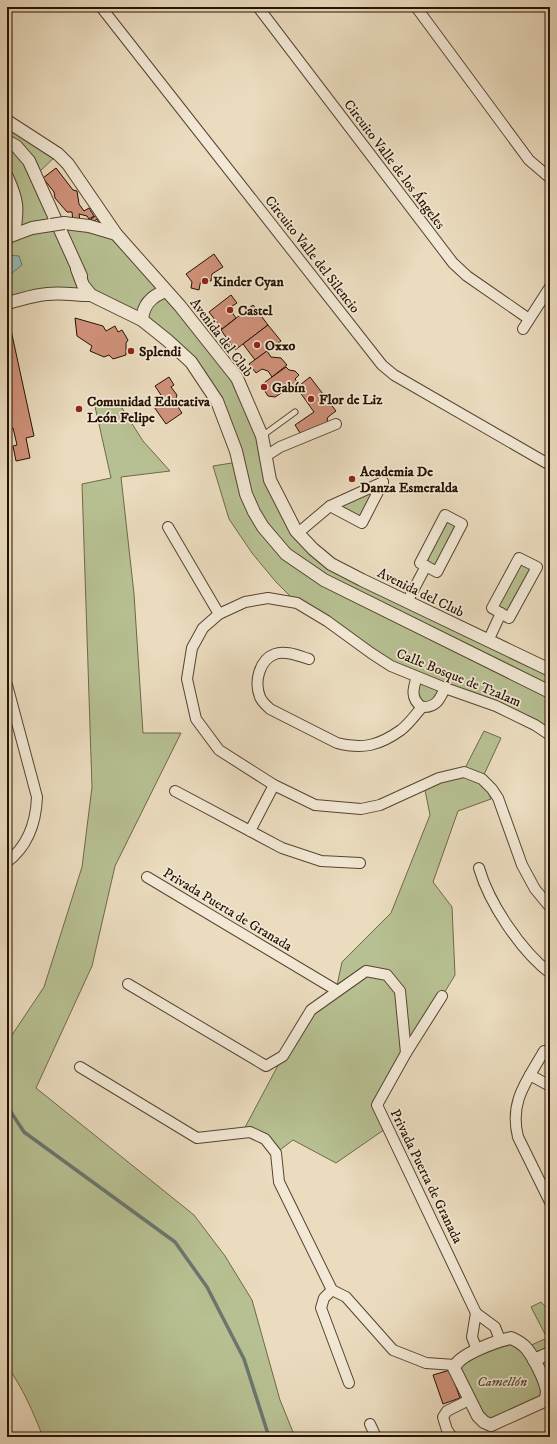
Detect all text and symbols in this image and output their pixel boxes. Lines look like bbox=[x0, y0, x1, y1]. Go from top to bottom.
street label: Circuito Valle de los Ángeles bbox=[340, 96, 449, 233]
street label: Circuito Valle del Silencio bbox=[261, 192, 364, 317]
place label: Kinder Cyan bbox=[213, 273, 285, 291]
marker: Kinder Cyan bbox=[200, 276, 210, 286]
street label: Avenida del Club bbox=[186, 295, 257, 381]
place label: Castel bbox=[238, 302, 273, 320]
marker: Castel bbox=[225, 305, 235, 315]
place label: Oxxo bbox=[265, 337, 296, 355]
marker: Oxxo bbox=[252, 340, 262, 350]
place label: Splendi bbox=[139, 343, 182, 361]
marker: Splendi bbox=[126, 346, 136, 356]
place label: Gabín bbox=[272, 379, 306, 397]
marker: Gabín bbox=[259, 382, 269, 392]
place label: Flor de Liz bbox=[319, 391, 383, 409]
place label: Comunidad Educativa León Felipe bbox=[87, 393, 211, 427]
marker: Flor de Liz bbox=[306, 394, 316, 404]
marker: Comunidad Educativa León Felipe bbox=[74, 404, 84, 414]
place label: Academia De Danza Esmeralda bbox=[359, 463, 459, 497]
marker: Academia De Danza Esmeralda bbox=[347, 474, 357, 484]
street label: Avenida del Club bbox=[374, 564, 467, 622]
street label: Calle Bosque de Tzalam bbox=[394, 645, 524, 711]
street label: Privada Puerta de Granada bbox=[160, 864, 295, 956]
street label: Privada Puerta de Granada bbox=[386, 1106, 466, 1247]
park label: Camellón bbox=[477, 1373, 527, 1391]

